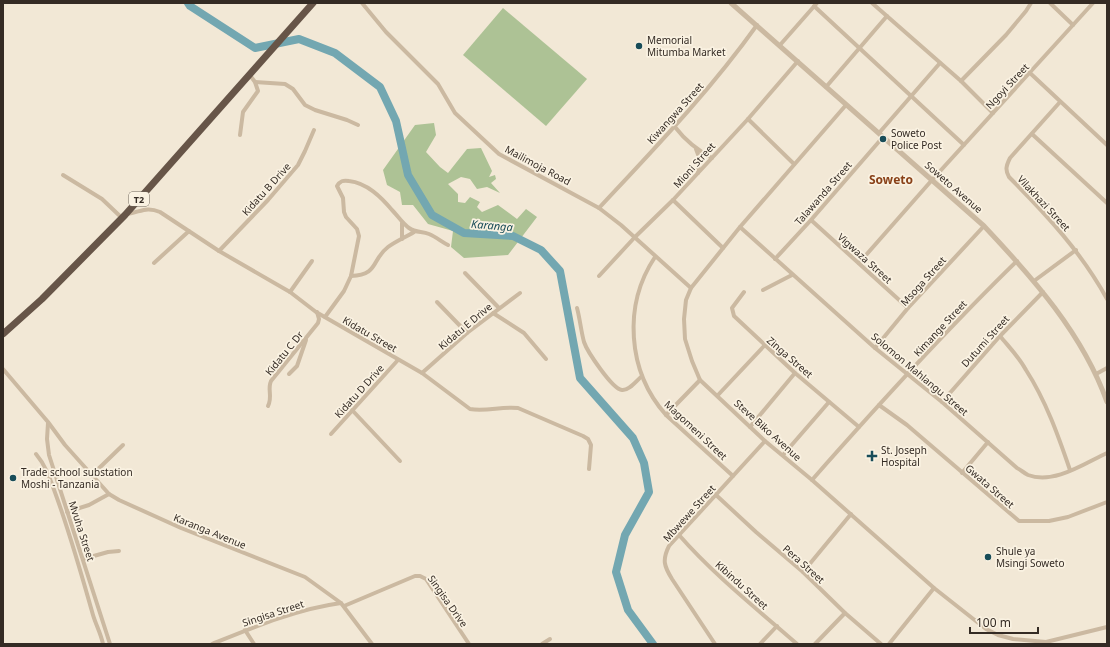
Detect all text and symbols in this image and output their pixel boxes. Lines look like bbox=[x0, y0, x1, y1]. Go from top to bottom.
place label: Memorial Mitumba Market bbox=[647, 33, 726, 59]
marker: Memorial Mitumba Market bbox=[634, 41, 644, 51]
street label: Ngoyi Street bbox=[982, 60, 1032, 112]
street label: Kiwangwa Street bbox=[644, 79, 707, 147]
place label: Soweto Police Post bbox=[891, 126, 942, 152]
marker: Soweto Police Post bbox=[878, 134, 888, 144]
street label: Mioni Street bbox=[670, 139, 719, 191]
street label: Mailimoja Road bbox=[503, 142, 573, 188]
street label: Talawanda Street bbox=[791, 158, 855, 228]
street label: Soweto Avenue bbox=[922, 158, 986, 216]
street label: Kidatu B Drive bbox=[238, 159, 294, 218]
district label: Soweto bbox=[869, 171, 913, 188]
street label: Vilakhazi Street bbox=[1014, 172, 1074, 234]
road number: T2 bbox=[129, 192, 149, 206]
water label: Karanga bbox=[471, 216, 514, 234]
street label: Vigwaza Street bbox=[835, 230, 896, 287]
street label: Msoga Street bbox=[897, 253, 949, 309]
street label: Kimange Street bbox=[910, 297, 970, 359]
street label: Kidatu E Drive bbox=[435, 299, 495, 353]
street label: Dutumi Street bbox=[958, 312, 1012, 370]
street label: Kidatu Street bbox=[340, 313, 400, 355]
street label: Kidatu C Dr bbox=[262, 328, 306, 378]
street label: Solomon Mahlangu Street bbox=[869, 329, 972, 419]
street label: Zinga Street bbox=[764, 333, 816, 381]
street label: Kidatu D Drive bbox=[331, 361, 387, 421]
street label: Steve Biko Avenue bbox=[731, 396, 805, 464]
street label: Magomeni Street bbox=[662, 397, 731, 463]
place label: St. Joseph Hospital bbox=[881, 443, 927, 469]
marker: St. Joseph Hospital bbox=[866, 450, 878, 462]
street label: Gwata Street bbox=[963, 461, 1018, 511]
place label: Trade school substation Moshi - Tanzania bbox=[21, 465, 133, 491]
marker: Trade school substation Moshi - Tanzania bbox=[8, 473, 18, 483]
street label: Mbwewe Street bbox=[660, 481, 719, 545]
street label: Mvuha Street bbox=[66, 499, 98, 563]
street label: Karanga Avenue bbox=[172, 510, 249, 552]
street label: Pera Street bbox=[780, 541, 828, 587]
place label: Shule ya Msingi Soweto bbox=[996, 544, 1064, 570]
marker: Shule ya Msingi Soweto bbox=[983, 552, 993, 562]
street label: Kibindu Street bbox=[713, 558, 772, 613]
street label: Singisa Drive bbox=[425, 572, 471, 630]
street label: Singisa Street bbox=[240, 596, 306, 630]
scale bar bbox=[970, 609, 1038, 635]
text: 100 m bbox=[976, 614, 1011, 631]

